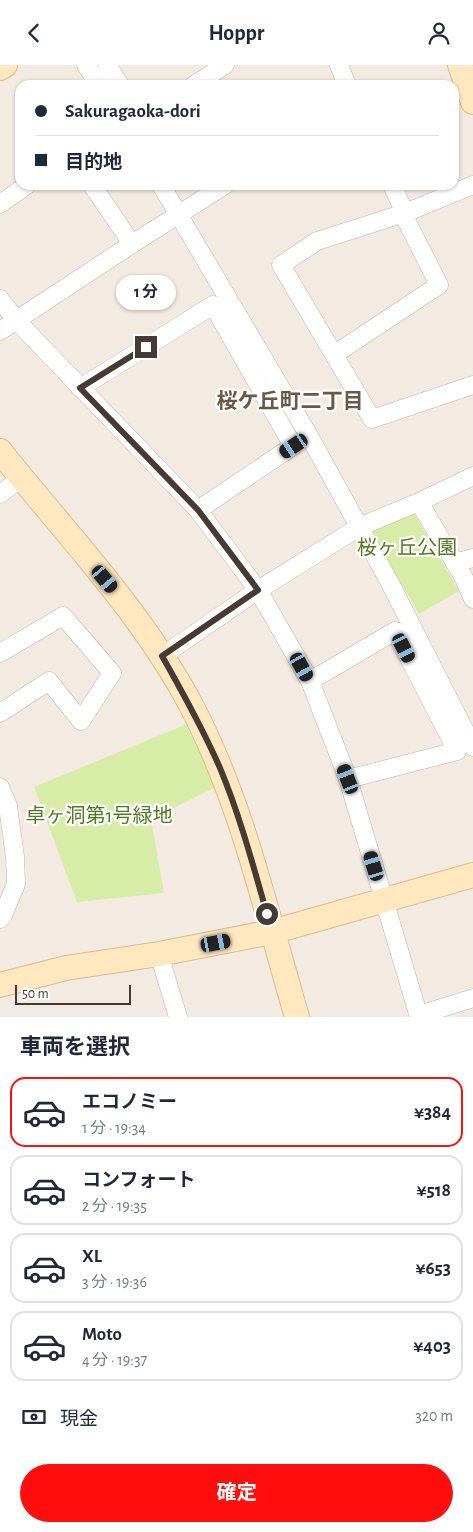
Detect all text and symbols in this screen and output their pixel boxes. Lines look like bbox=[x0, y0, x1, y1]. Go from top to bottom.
icon: back bbox=[20, 19, 48, 47]
icon: person bbox=[425, 19, 453, 47]
text: Hoppr bbox=[208, 22, 265, 44]
text: Sakuragaoka-dori bbox=[65, 102, 201, 121]
text: 目的地 bbox=[65, 153, 122, 172]
callout: 1 分 bbox=[116, 275, 176, 309]
text: 1 分 bbox=[134, 284, 158, 300]
route end bbox=[135, 336, 157, 358]
district label: 桜ケ丘町二丁目 bbox=[217, 390, 364, 412]
car bbox=[277, 431, 310, 461]
park label: 桜ヶ丘公園 bbox=[357, 537, 457, 558]
car bbox=[89, 563, 120, 595]
car bbox=[390, 631, 417, 665]
car bbox=[288, 650, 315, 684]
car bbox=[335, 762, 360, 796]
park label: 卓ヶ洞第1号緑地 bbox=[26, 805, 172, 826]
car bbox=[362, 849, 385, 883]
route start bbox=[256, 903, 278, 925]
car bbox=[199, 933, 232, 953]
scale bar bbox=[15, 982, 131, 1005]
text: 50 m bbox=[22, 987, 49, 1001]
text: 車両を選択 bbox=[20, 1036, 130, 1058]
icon: car bbox=[22, 1090, 67, 1135]
text: エコノミー bbox=[82, 1093, 177, 1112]
text: ¥384 bbox=[414, 1103, 451, 1122]
text: 1 分 · 19:34 bbox=[82, 1120, 146, 1136]
icon: car bbox=[22, 1168, 67, 1213]
text: コンフォート bbox=[82, 1171, 195, 1190]
text: ¥518 bbox=[417, 1181, 451, 1200]
text: 2 分 · 19:35 bbox=[82, 1198, 147, 1214]
icon: car bbox=[22, 1246, 67, 1291]
text: XL bbox=[82, 1247, 102, 1266]
text: ¥653 bbox=[415, 1259, 451, 1278]
text: 3 分 · 19:36 bbox=[82, 1274, 147, 1290]
icon: car bbox=[22, 1324, 67, 1369]
text: Moto bbox=[82, 1325, 122, 1344]
text: ¥403 bbox=[413, 1337, 451, 1356]
text: 4 分 · 19:37 bbox=[82, 1352, 147, 1368]
icon: cash bbox=[20, 1403, 48, 1431]
text: 320 m bbox=[415, 1408, 453, 1424]
text: 現金 bbox=[60, 1410, 98, 1429]
button: 確定 bbox=[20, 1464, 453, 1522]

